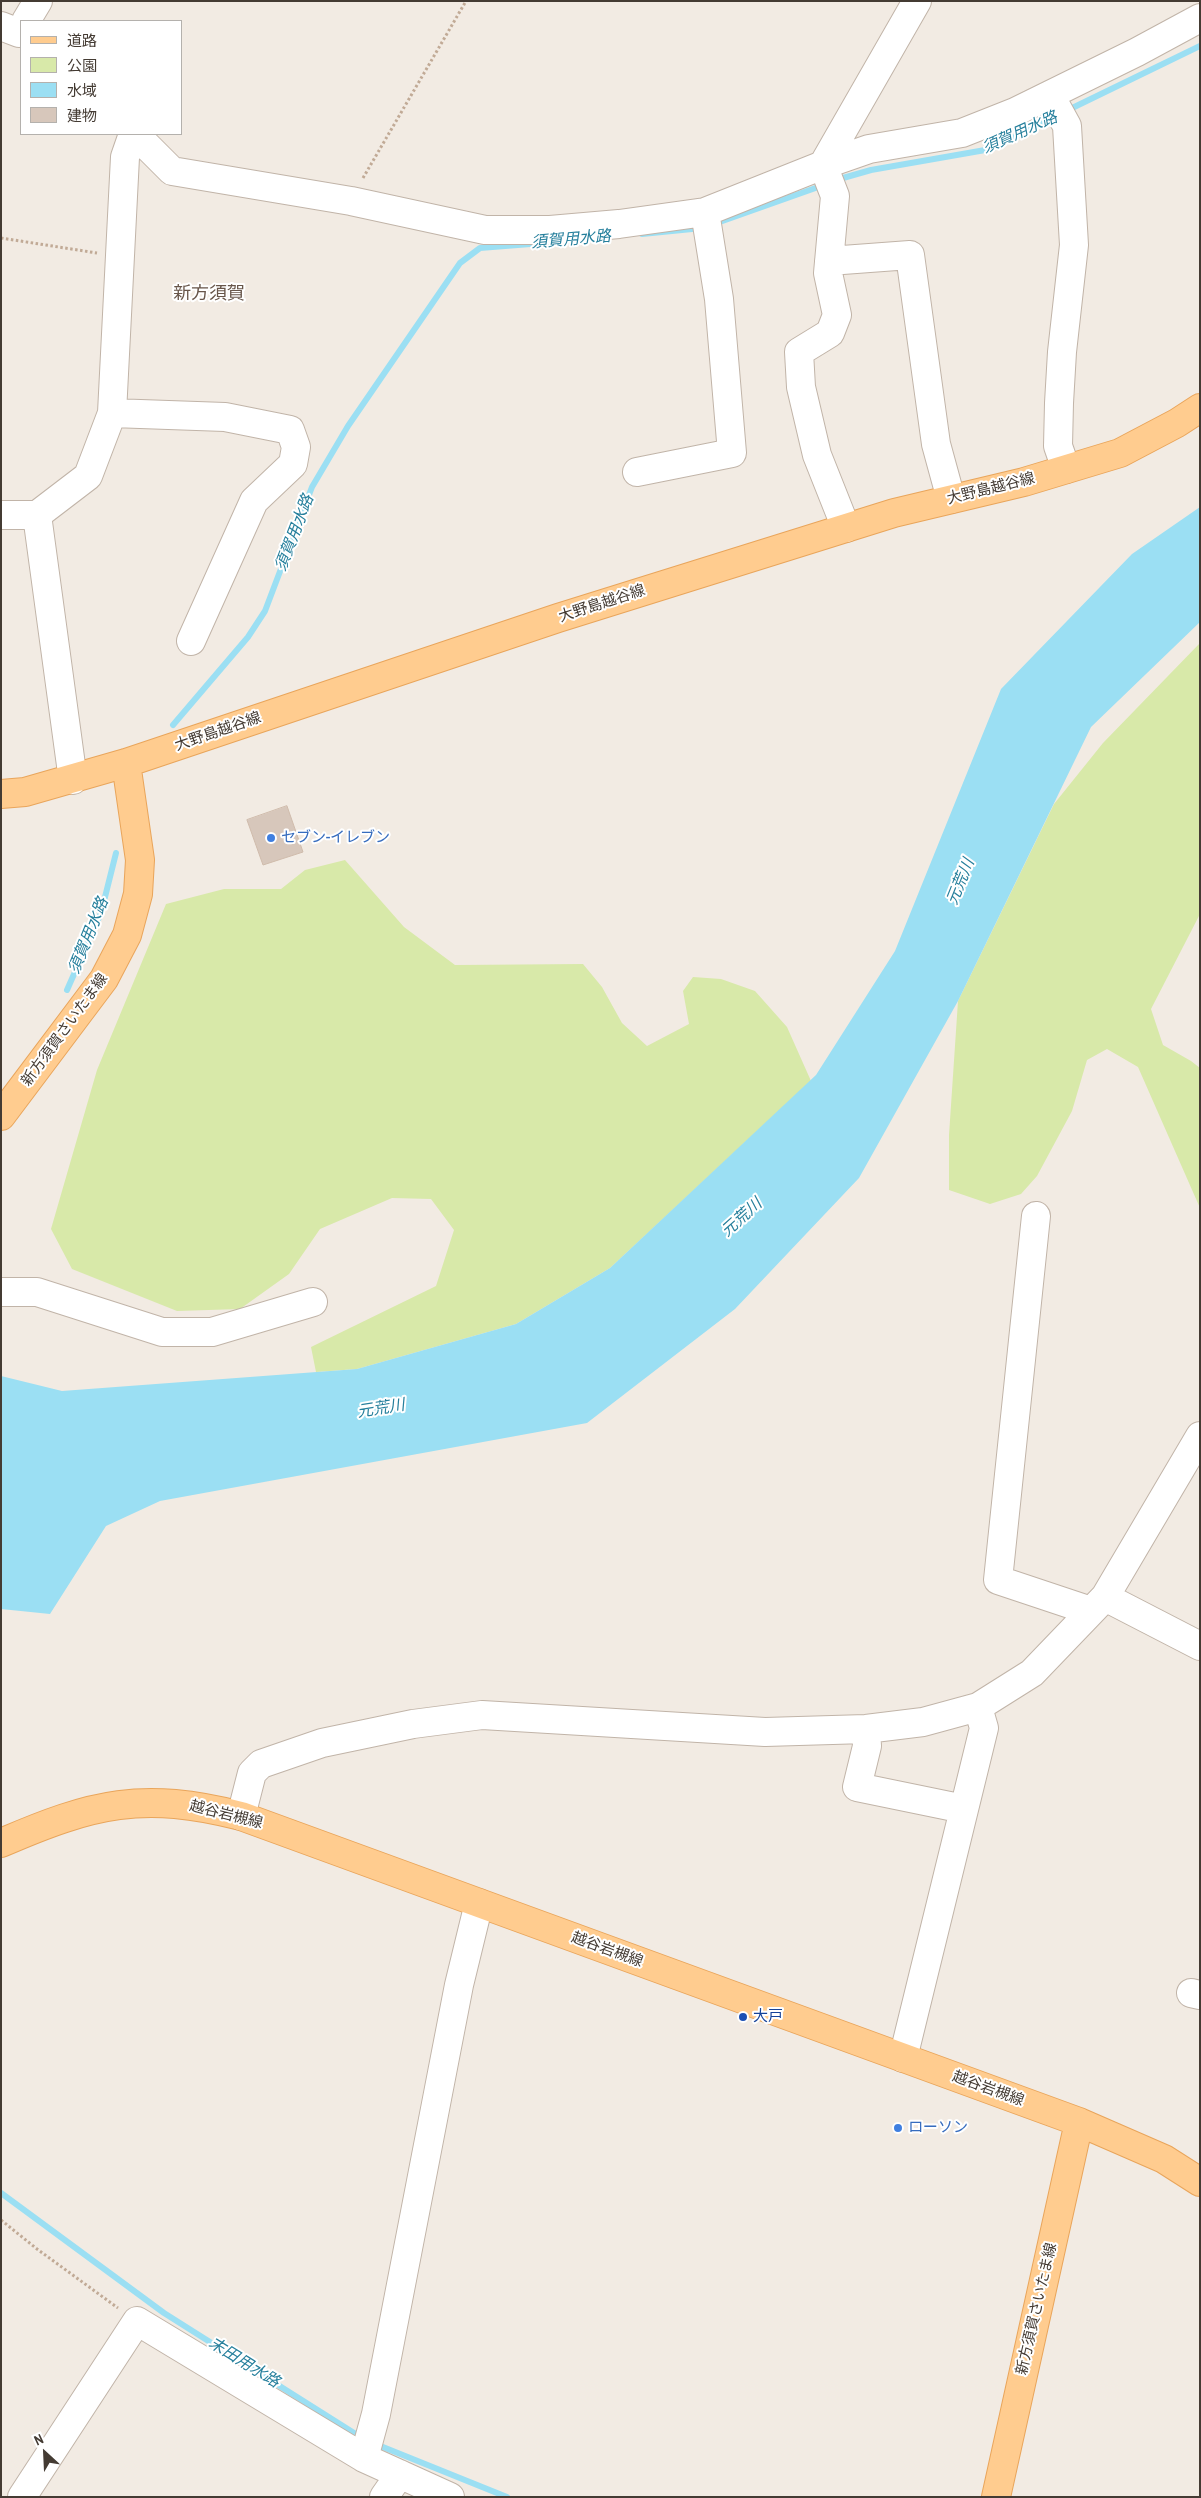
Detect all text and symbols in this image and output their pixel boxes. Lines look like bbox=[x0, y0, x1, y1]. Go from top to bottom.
legend bbox=[20, 20, 182, 135]
text: 道路 bbox=[67, 30, 97, 51]
text: 公園 bbox=[67, 55, 97, 76]
text: 水域 bbox=[67, 80, 97, 101]
text: 建物 bbox=[67, 105, 97, 126]
water label: 須賀用水路 bbox=[980, 108, 1060, 158]
water label: 須賀用水路 bbox=[530, 227, 612, 253]
district label: 新方須賀 bbox=[173, 283, 245, 305]
street label: 大野島越谷線 bbox=[945, 469, 1037, 509]
water label: 須賀用水路 bbox=[272, 492, 318, 574]
street label: 大野島越谷線 bbox=[556, 582, 648, 626]
street label: 大野島越谷線 bbox=[173, 709, 263, 755]
place label: セブン-イレブン bbox=[281, 829, 390, 847]
marker: セブン-イレブン bbox=[265, 832, 277, 844]
water label: 元荒川 bbox=[943, 856, 979, 908]
water label: 須賀用水路 bbox=[65, 895, 113, 977]
street label: 新方須賀さいたま線 bbox=[18, 970, 112, 1090]
water label: 元荒川 bbox=[718, 1195, 766, 1241]
water label: 元荒川 bbox=[356, 1396, 406, 1422]
street label: 越谷岩槻線 bbox=[187, 1797, 265, 1833]
street label: 越谷岩槻線 bbox=[569, 1929, 645, 1971]
place label: 大戸 bbox=[753, 2008, 783, 2026]
marker: 大戸 bbox=[737, 2011, 749, 2023]
street label: 越谷岩槻線 bbox=[950, 2068, 1026, 2110]
place label: ローソン bbox=[908, 2119, 968, 2137]
marker: ローソン bbox=[892, 2122, 904, 2134]
street label: 新方須賀さいたま線 bbox=[1013, 2241, 1061, 2377]
water label: 末田用水路 bbox=[205, 2334, 283, 2392]
north arrow bbox=[20, 2428, 70, 2478]
text: N bbox=[31, 2429, 46, 2449]

